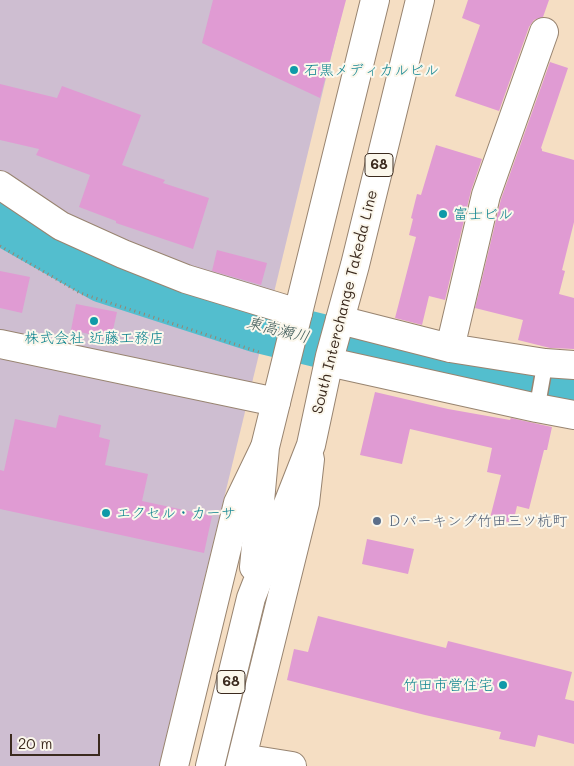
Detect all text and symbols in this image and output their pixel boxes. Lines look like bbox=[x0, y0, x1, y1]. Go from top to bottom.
place label: 石黒メディカルビル bbox=[304, 61, 439, 79]
marker: 石黒メディカルビル bbox=[288, 64, 300, 76]
road number: 68 bbox=[365, 154, 393, 176]
street label: South Interchange Takeda Line bbox=[308, 188, 382, 416]
place label: 富士ビル bbox=[453, 205, 513, 223]
marker: 富士ビル bbox=[437, 208, 449, 220]
water label: 東高瀬川 bbox=[245, 313, 311, 347]
marker: 株式会社 近藤工務店 bbox=[88, 315, 100, 327]
place label: 株式会社 近藤工務店 bbox=[24, 329, 164, 347]
place label: エクセル・カーサ bbox=[116, 504, 236, 522]
marker: エクセル・カーサ bbox=[100, 507, 112, 519]
place label: Ｄパーキング竹田三ツ杭町 bbox=[387, 512, 567, 530]
marker: Ｄパーキング竹田三ツ杭町 bbox=[371, 515, 383, 527]
road number: 68 bbox=[217, 670, 245, 694]
place label: 竹田市営住宅 bbox=[403, 676, 493, 694]
marker: 竹田市営住宅 bbox=[497, 679, 509, 691]
scale bar bbox=[12, 724, 102, 756]
text: 20 m bbox=[18, 733, 52, 753]

